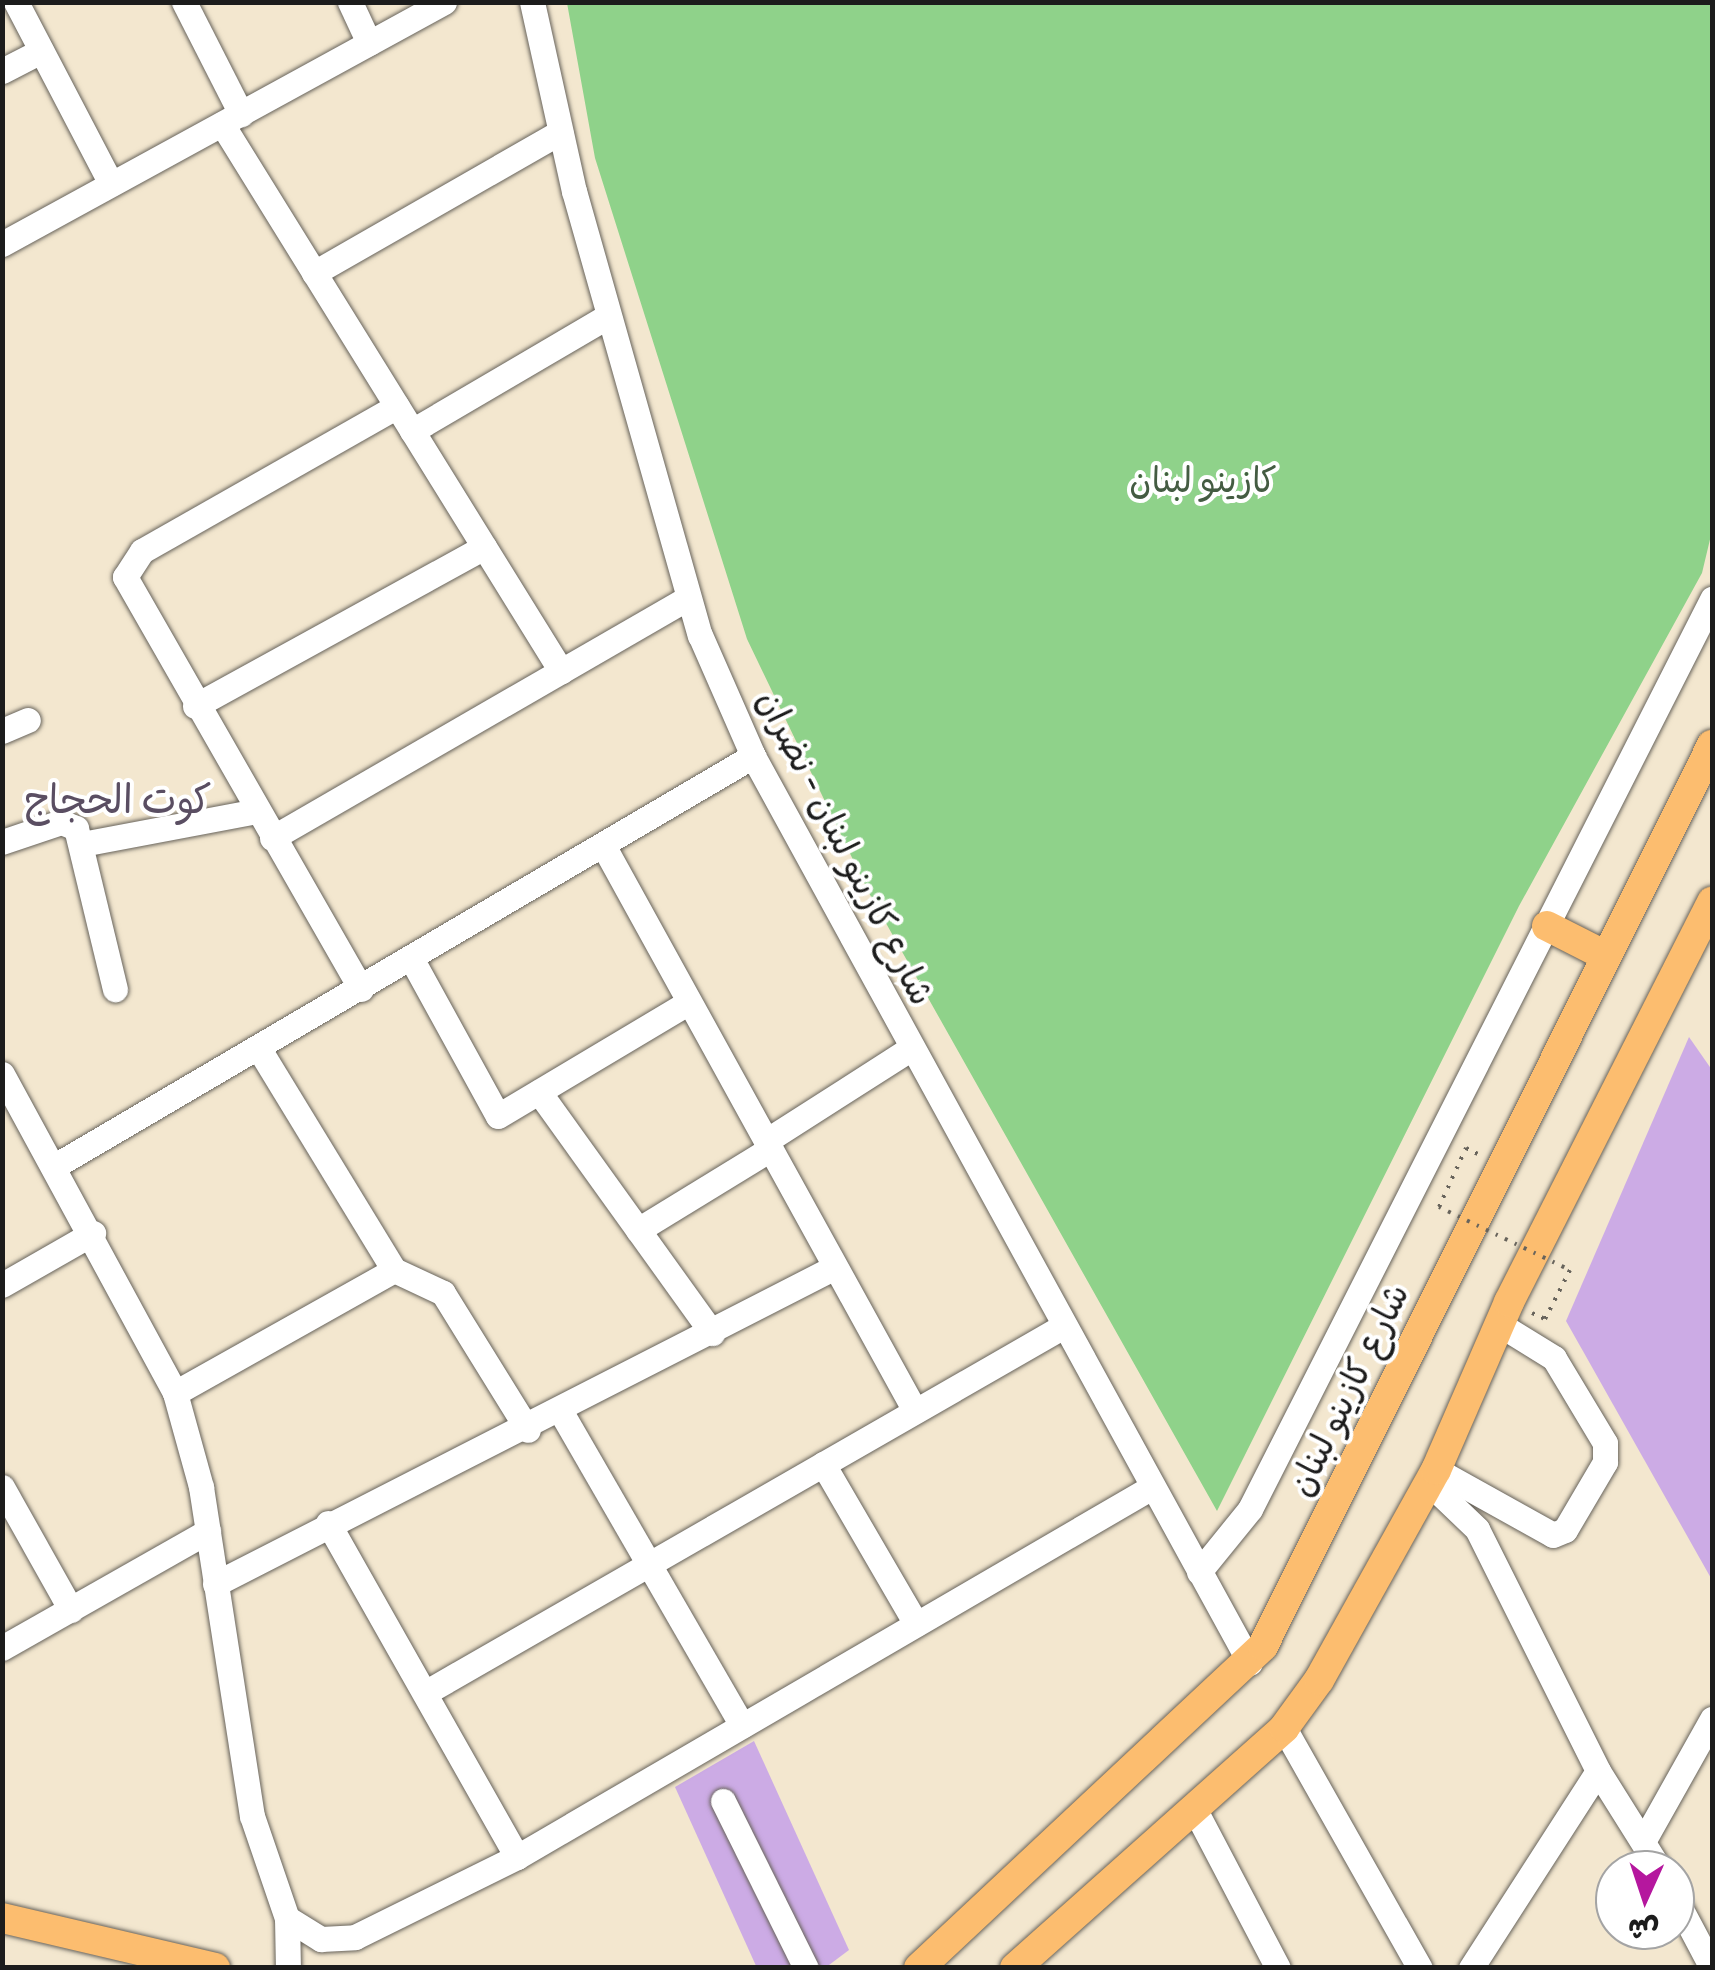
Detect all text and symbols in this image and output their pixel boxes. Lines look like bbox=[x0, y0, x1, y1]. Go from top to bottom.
park label: كازينو لبنان bbox=[1129, 460, 1277, 502]
street label: شارع كازينو لبنان - نضران bbox=[747, 684, 943, 1012]
district label: كوت الحجاج bbox=[24, 777, 212, 825]
street label: شارع كازينو لبنان bbox=[1280, 1277, 1418, 1503]
north arrow bbox=[1595, 1850, 1695, 1950]
text: ش bbox=[1627, 1910, 1660, 1947]

